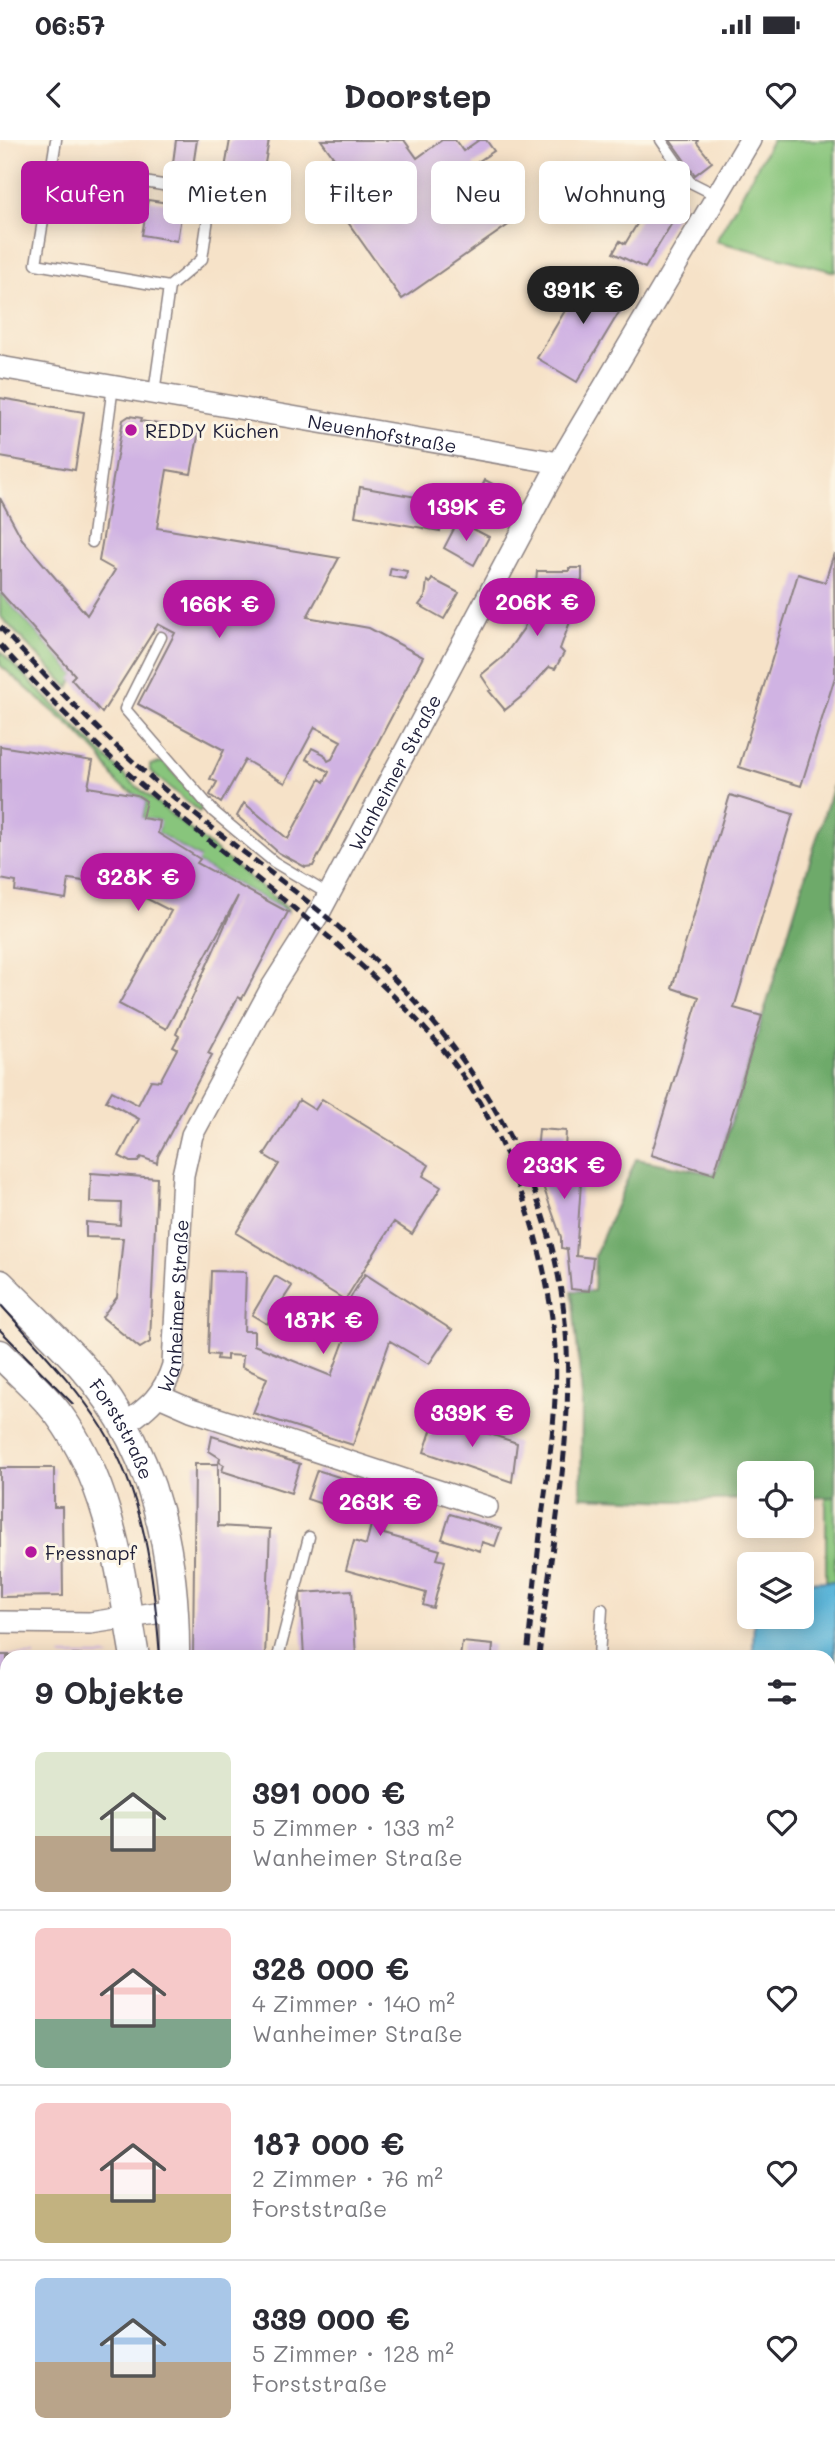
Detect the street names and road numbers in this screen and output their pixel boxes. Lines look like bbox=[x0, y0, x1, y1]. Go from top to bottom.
street label: Neuenhofstraße bbox=[306, 408, 459, 458]
street label: Wanheimer Straße bbox=[342, 689, 446, 855]
street label: Wanheimer Straße bbox=[151, 1219, 193, 1397]
street label: Forststraße bbox=[84, 1373, 160, 1483]

